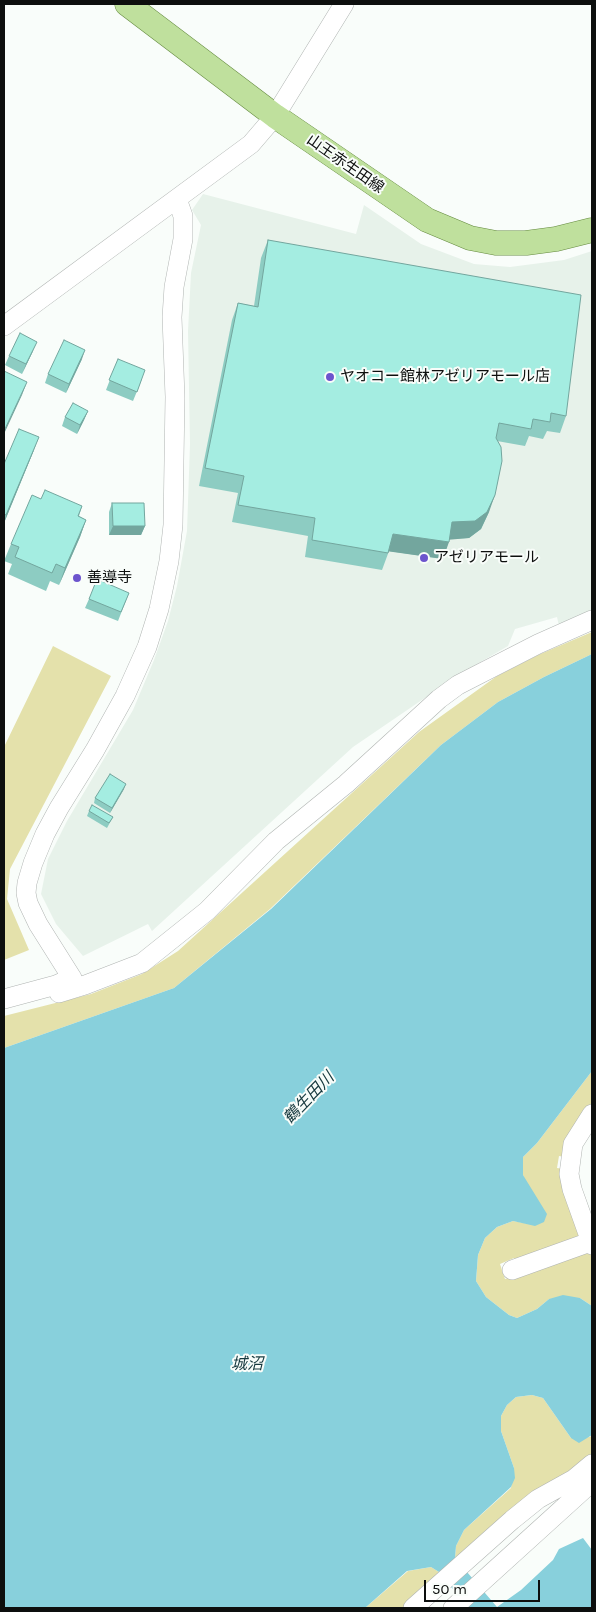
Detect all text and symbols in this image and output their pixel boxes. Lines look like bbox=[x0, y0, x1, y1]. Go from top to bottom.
street label: 山王赤生田線 bbox=[303, 131, 387, 197]
place label: ヤオコー館林アゼリアモール店 bbox=[340, 368, 550, 386]
marker: ヤオコー館林アゼリアモール店 bbox=[324, 371, 336, 383]
place label: アゼリアモール bbox=[434, 549, 539, 567]
marker: アゼリアモール bbox=[418, 552, 430, 564]
place label: 善導寺 bbox=[87, 569, 132, 587]
marker: 善導寺 bbox=[71, 572, 83, 584]
water label: 鶴生田川 bbox=[280, 1068, 338, 1128]
water label: 城沼 bbox=[231, 1354, 263, 1374]
scale bar bbox=[426, 1570, 542, 1602]
text: 50 m bbox=[432, 1580, 467, 1598]

